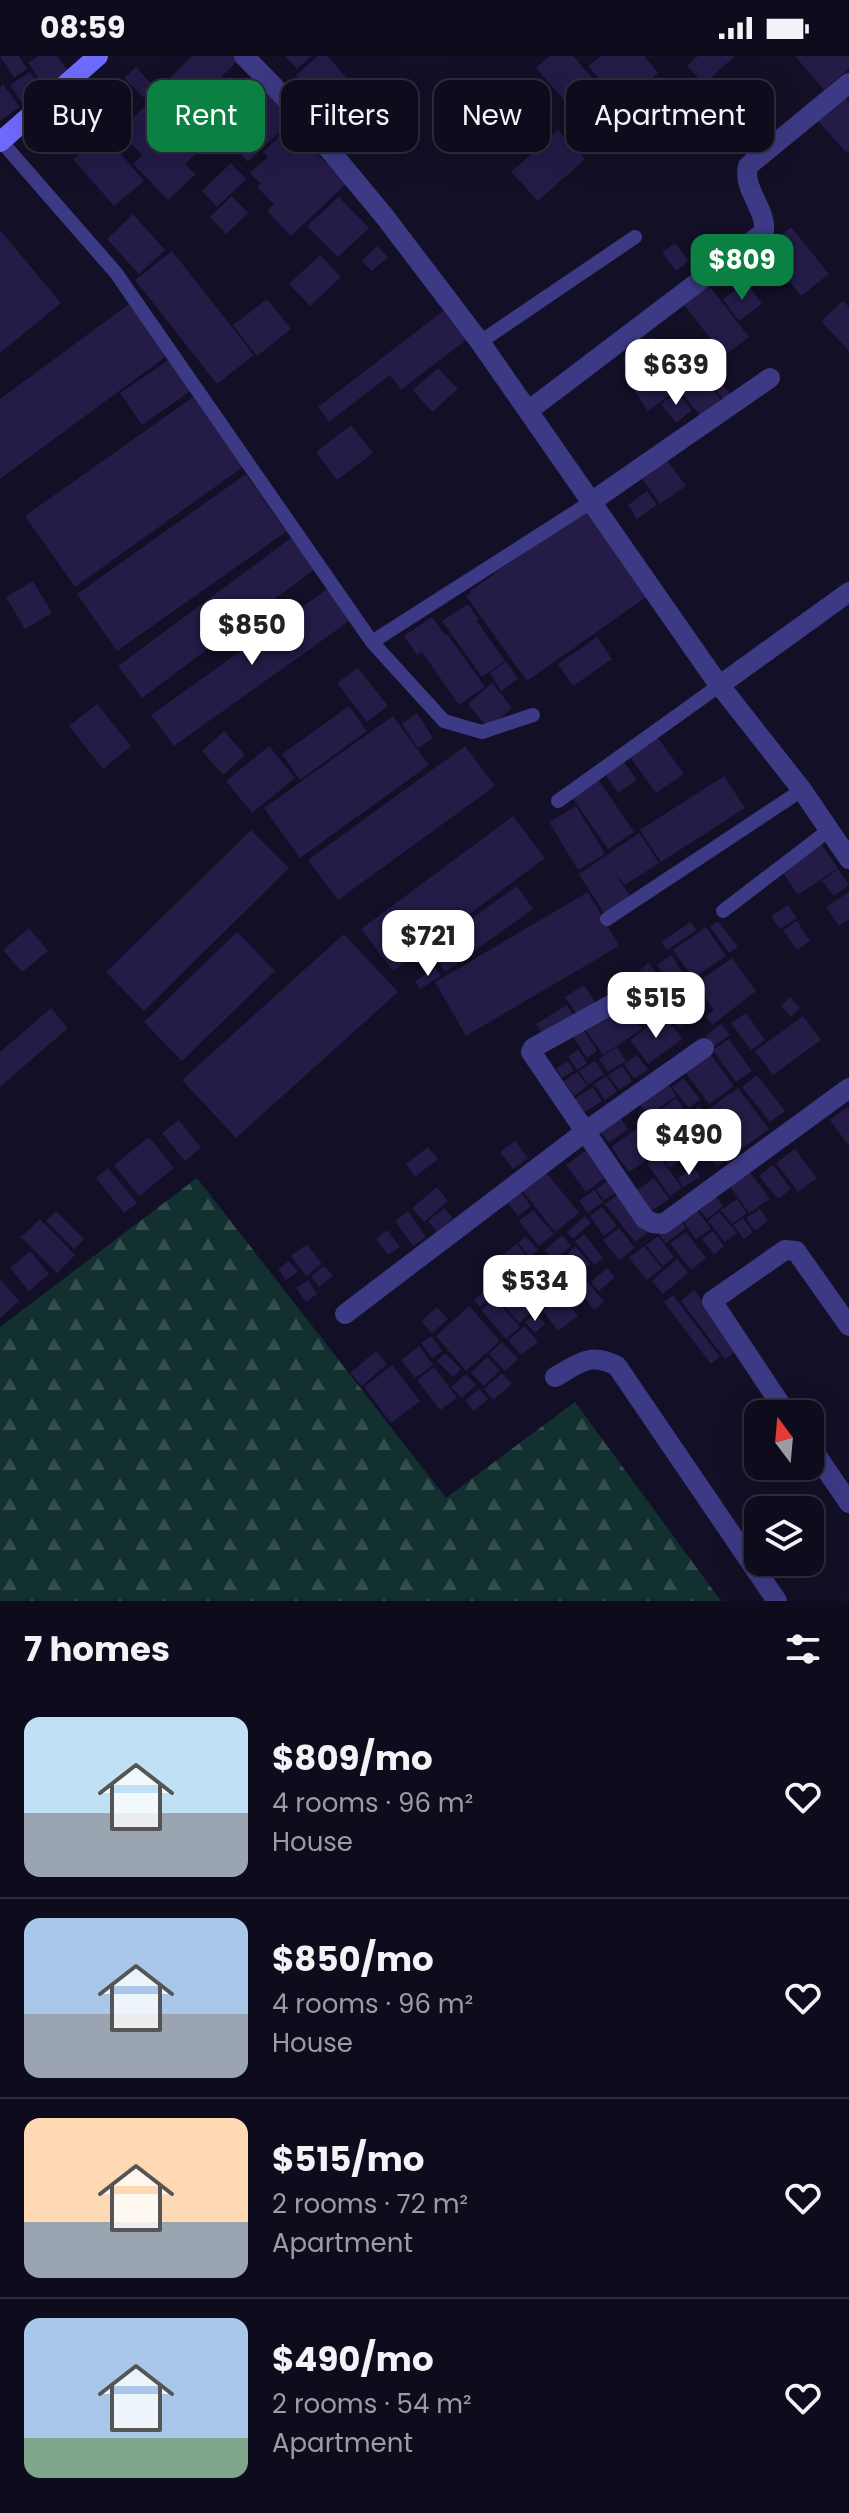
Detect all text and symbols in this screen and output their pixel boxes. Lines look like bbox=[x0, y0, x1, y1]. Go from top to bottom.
text: 08:59 bbox=[40, 6, 125, 49]
chip: Buy bbox=[24, 80, 131, 152]
chip: Rent bbox=[147, 80, 265, 152]
chip: Filters bbox=[281, 80, 418, 152]
chip: New bbox=[434, 80, 550, 152]
chip: Apartment bbox=[566, 80, 774, 152]
pin: $809 bbox=[695, 234, 789, 302]
text: $809 bbox=[709, 242, 775, 278]
pin: $639 bbox=[629, 339, 723, 407]
text: $639 bbox=[643, 347, 709, 383]
pin: $850 bbox=[205, 599, 299, 667]
text: $850 bbox=[218, 607, 286, 643]
pin: $721 bbox=[381, 910, 475, 978]
text: $721 bbox=[400, 918, 456, 954]
pin: $515 bbox=[609, 972, 703, 1040]
text: $515 bbox=[626, 980, 686, 1016]
pin: $490 bbox=[642, 1109, 736, 1177]
text: $490 bbox=[655, 1117, 723, 1153]
pin: $534 bbox=[488, 1255, 582, 1323]
text: $534 bbox=[501, 1263, 569, 1299]
north arrow bbox=[744, 1400, 824, 1480]
map controls bbox=[744, 1400, 824, 1576]
button: layers bbox=[744, 1496, 824, 1576]
text: 7 homes bbox=[24, 1625, 170, 1673]
icon: filters bbox=[781, 1627, 825, 1671]
text: $809/mo bbox=[272, 1734, 433, 1782]
icon: home bbox=[88, 1749, 184, 1845]
icon: heart bbox=[781, 1775, 825, 1819]
text: 4 rooms · 96 m² bbox=[272, 1785, 473, 1821]
text: House bbox=[272, 1824, 353, 1860]
text: $850/mo bbox=[272, 1935, 434, 1983]
icon: home bbox=[88, 1950, 184, 2046]
icon: heart bbox=[781, 1976, 825, 2020]
text: 4 rooms · 96 m² bbox=[272, 1986, 473, 2022]
text: House bbox=[272, 2025, 353, 2061]
text: $515/mo bbox=[272, 2135, 424, 2183]
icon: home bbox=[88, 2150, 184, 2246]
icon: heart bbox=[781, 2176, 825, 2220]
text: 2 rooms · 72 m² bbox=[272, 2186, 468, 2222]
text: Apartment bbox=[272, 2225, 413, 2261]
text: $490/mo bbox=[272, 2335, 434, 2383]
icon: home bbox=[88, 2350, 184, 2446]
icon: heart bbox=[781, 2376, 825, 2420]
text: 2 rooms · 54 m² bbox=[272, 2386, 472, 2422]
text: Apartment bbox=[272, 2425, 413, 2461]

